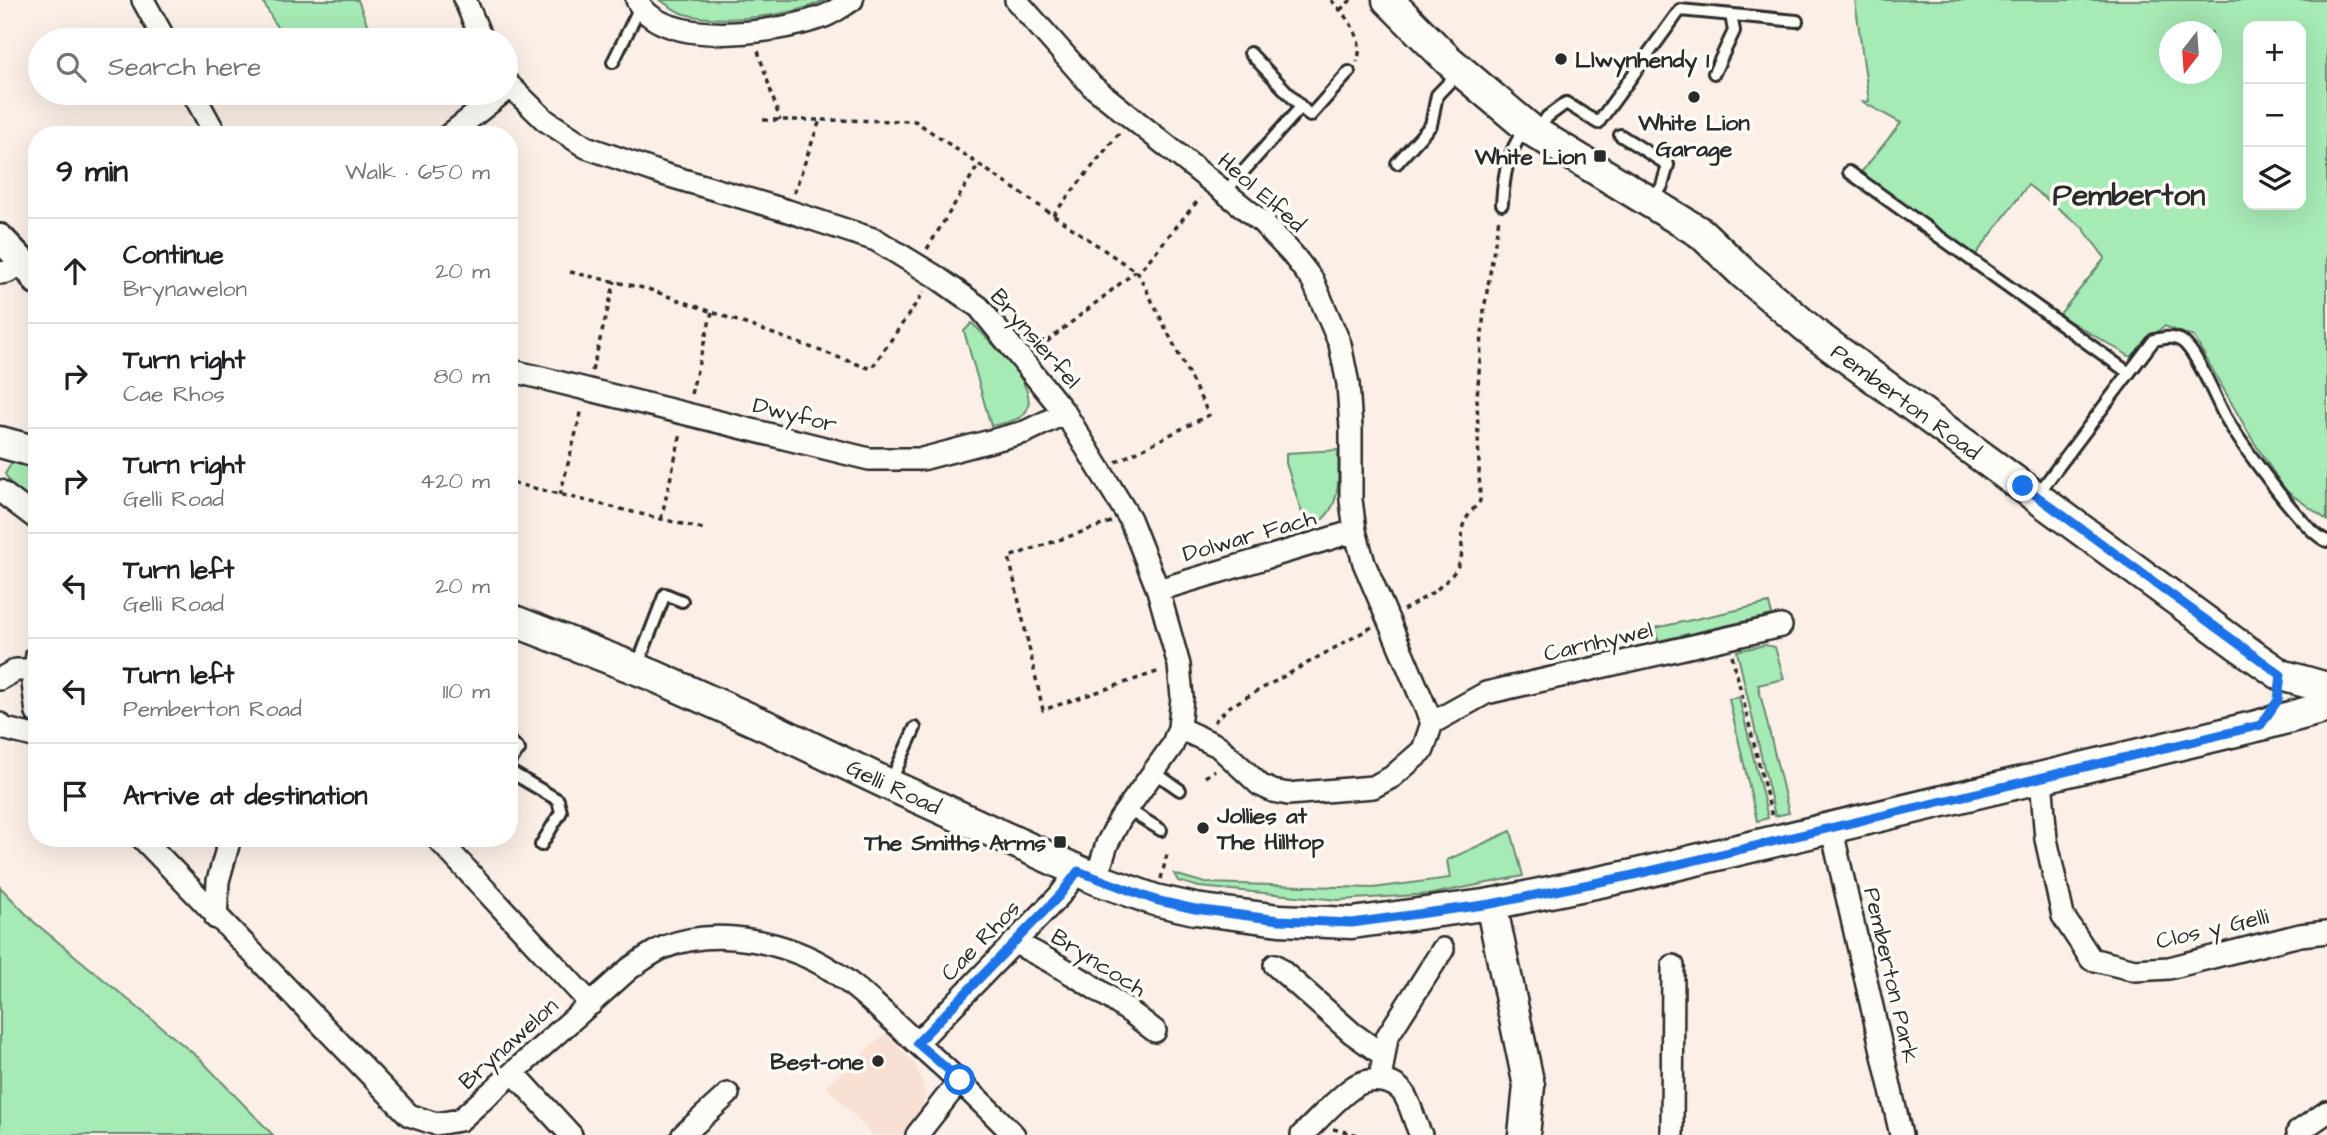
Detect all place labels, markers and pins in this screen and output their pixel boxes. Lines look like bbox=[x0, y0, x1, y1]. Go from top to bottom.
place label: Llwynhendy 1 bbox=[1575, 44, 1709, 78]
marker: Llwynhendy 1 bbox=[1553, 51, 1569, 67]
marker: White Lion Garage bbox=[1686, 89, 1702, 105]
place label: White Lion Garage bbox=[1637, 107, 1750, 166]
place label: White Lion bbox=[1474, 141, 1586, 173]
marker: White Lion bbox=[1592, 148, 1608, 164]
place label: Jollies at The Hilltop bbox=[1216, 800, 1324, 858]
marker: Jollies at The Hilltop bbox=[1195, 820, 1211, 836]
place label: The Smiths Arms bbox=[863, 827, 1046, 859]
marker: The Smiths Arms bbox=[1052, 834, 1068, 850]
place label: Best-one bbox=[770, 1046, 865, 1078]
marker: Best-one bbox=[870, 1053, 886, 1069]

